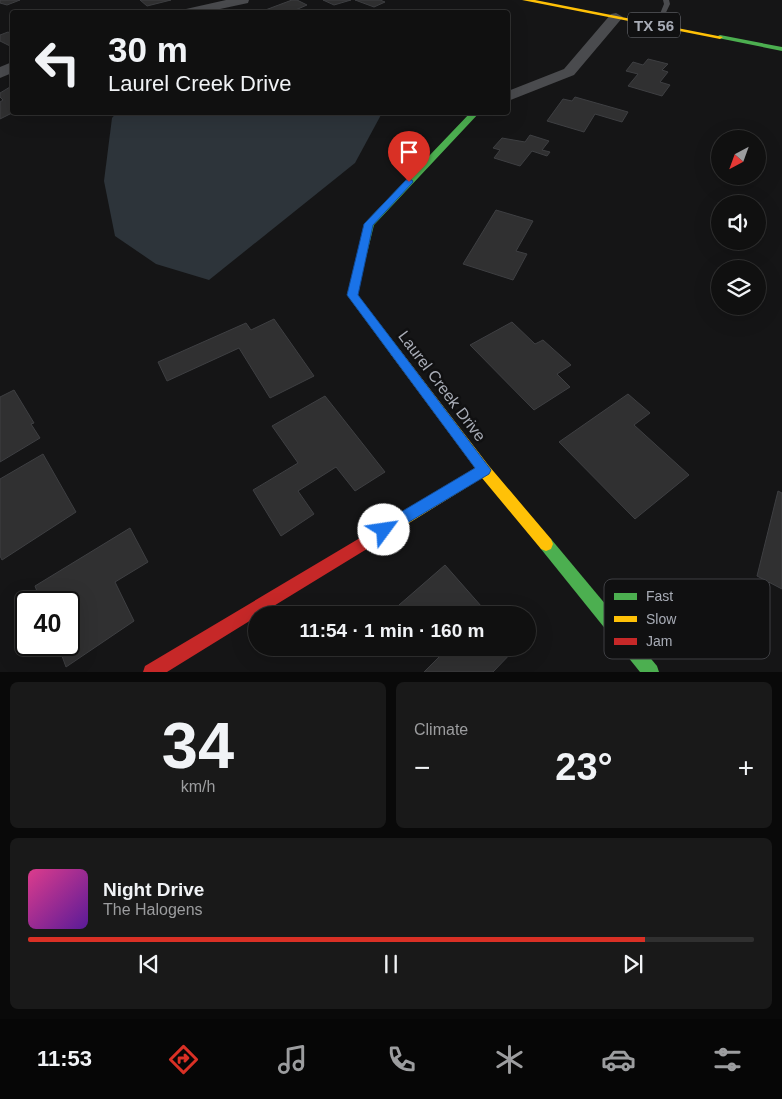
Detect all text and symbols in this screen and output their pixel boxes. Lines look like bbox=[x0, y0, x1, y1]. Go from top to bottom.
road number: TX 56 bbox=[628, 12, 680, 38]
icon: left bbox=[25, 30, 90, 95]
text: 30 m bbox=[108, 30, 188, 69]
text: Laurel Creek Drive bbox=[108, 71, 291, 96]
north arrow bbox=[711, 130, 766, 185]
map controls bbox=[711, 130, 766, 315]
pin bbox=[388, 131, 430, 182]
icon: arrive bbox=[395, 138, 423, 166]
button: sound bbox=[711, 195, 766, 250]
button: layers bbox=[711, 260, 766, 315]
street label: Laurel Creek Drive bbox=[395, 328, 489, 444]
position arrow bbox=[357, 503, 409, 555]
legend bbox=[604, 579, 770, 659]
text: Fast bbox=[646, 588, 673, 604]
speed limit sign: 40 bbox=[15, 591, 80, 656]
text: Slow bbox=[646, 611, 677, 627]
text: 11:54 · 1 min · 160 m bbox=[300, 620, 484, 641]
text: Jam bbox=[646, 633, 672, 649]
text: 34 bbox=[162, 709, 234, 782]
text: Climate bbox=[414, 721, 468, 738]
text: 23° bbox=[555, 746, 613, 788]
text: − bbox=[414, 752, 430, 783]
text: + bbox=[738, 752, 754, 783]
text: km/h bbox=[181, 778, 215, 795]
text: Night Drive bbox=[103, 879, 204, 900]
text: The Halogens bbox=[103, 901, 203, 918]
icon: previous bbox=[135, 950, 163, 978]
icon: pause bbox=[377, 950, 405, 978]
icon: next bbox=[619, 950, 647, 978]
icon: directions bbox=[166, 1042, 201, 1077]
icon: music bbox=[275, 1042, 310, 1077]
icon: phone bbox=[384, 1042, 419, 1077]
icon: climate bbox=[492, 1042, 527, 1077]
icon: car bbox=[601, 1042, 636, 1077]
icon: filters bbox=[710, 1042, 745, 1077]
text: 11:53 bbox=[37, 1046, 92, 1071]

